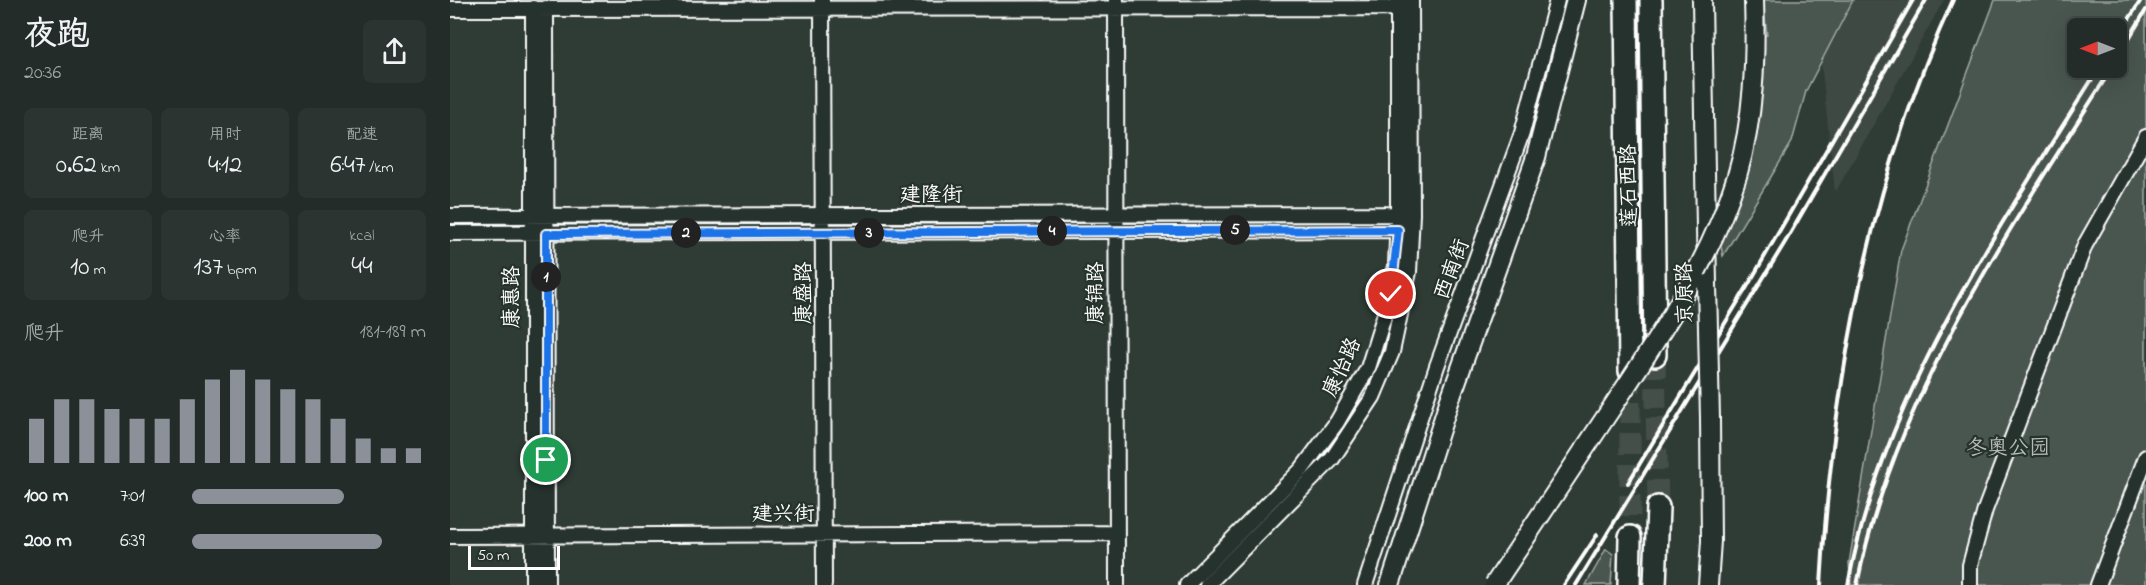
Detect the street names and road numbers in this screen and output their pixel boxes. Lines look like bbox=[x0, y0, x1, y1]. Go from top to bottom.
street label: 莲石西路 bbox=[1614, 144, 1646, 228]
street label: 建隆街 bbox=[900, 181, 963, 211]
street label: 西南街 bbox=[1428, 235, 1478, 305]
street label: 京原路 bbox=[1670, 261, 1702, 325]
street label: 康盛路 bbox=[790, 262, 820, 325]
street label: 康锦路 bbox=[1082, 262, 1112, 325]
street label: 康惠路 bbox=[498, 266, 528, 329]
street label: 康怡路 bbox=[1316, 333, 1370, 403]
street label: 建兴街 bbox=[752, 500, 815, 530]

